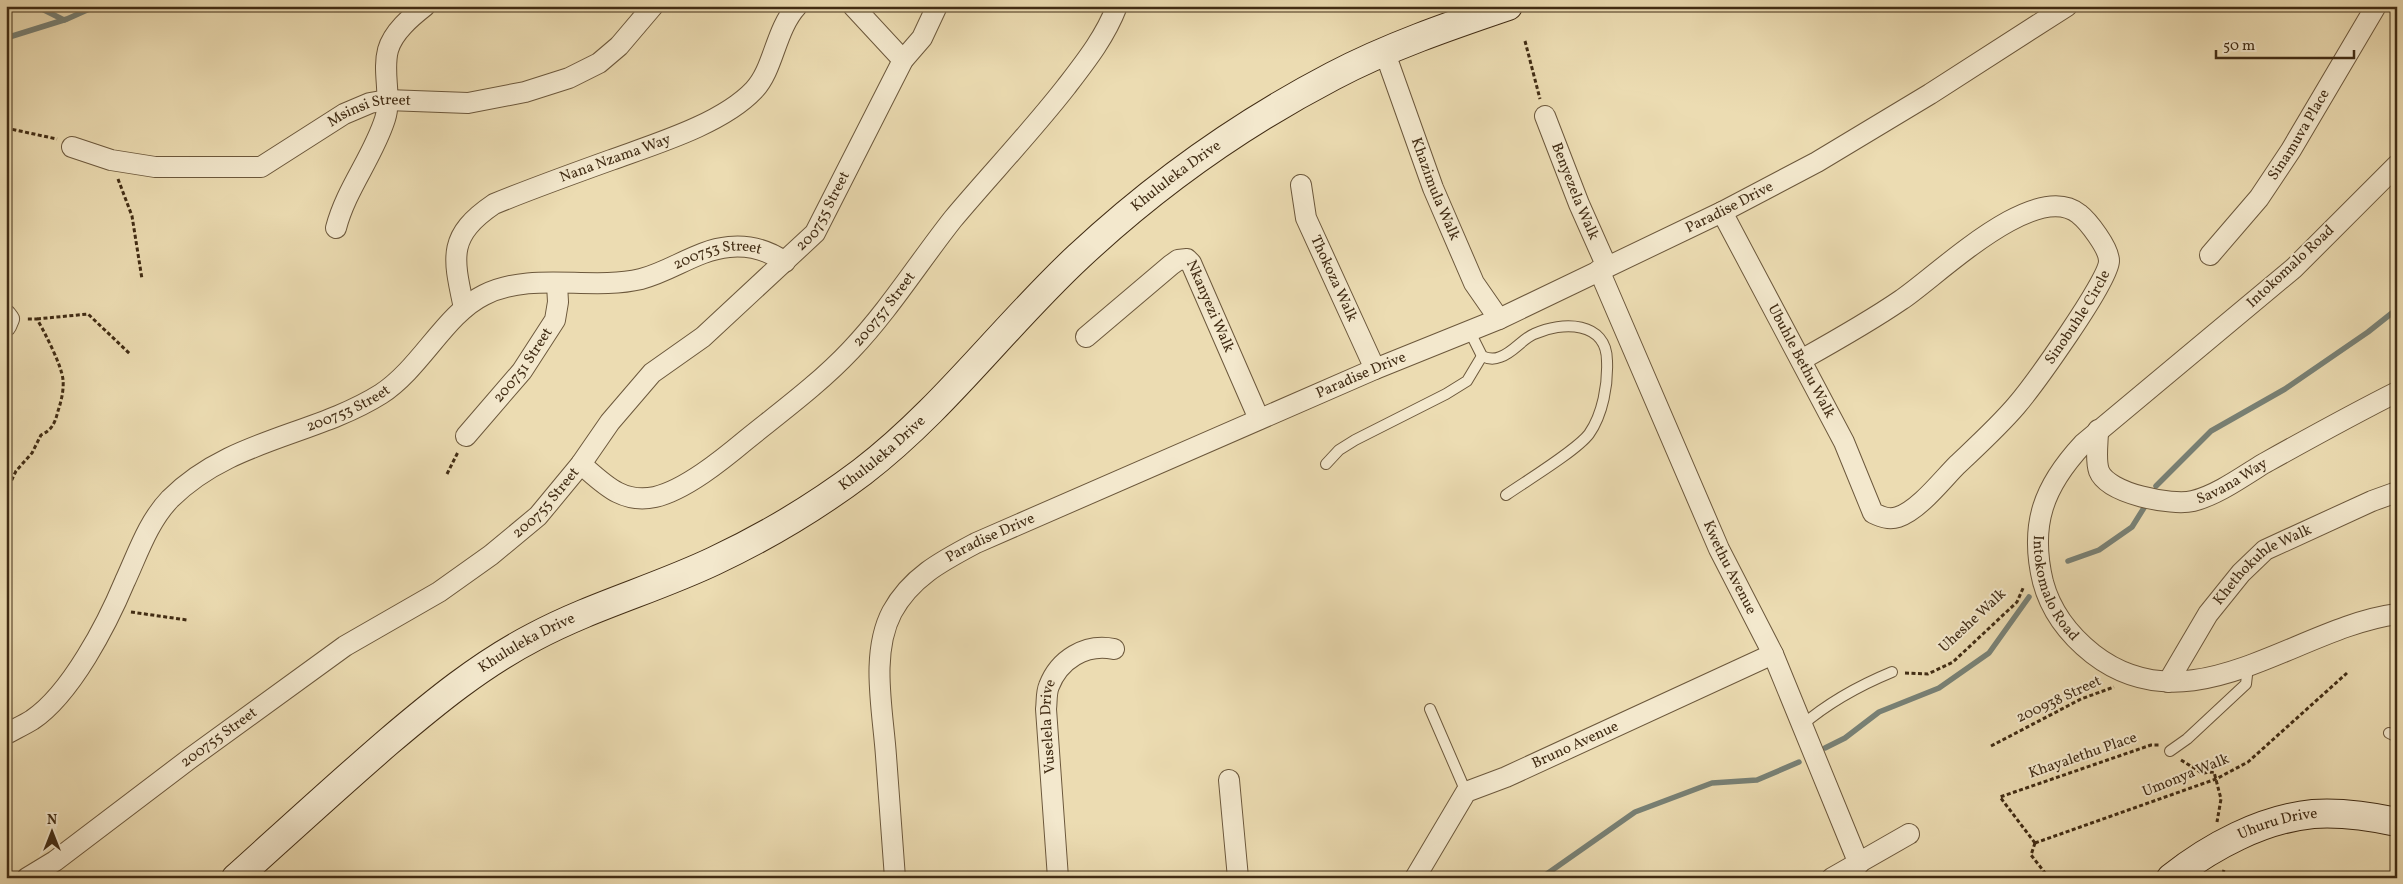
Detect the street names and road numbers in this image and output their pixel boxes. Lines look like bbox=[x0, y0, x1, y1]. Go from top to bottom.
street label: Sinamuva Place bbox=[2263, 85, 2335, 185]
street label: Msinsi Street bbox=[323, 89, 411, 132]
street label: Nana Nzama Way bbox=[557, 129, 674, 188]
street label: Khululeka Drive bbox=[1127, 135, 1225, 217]
street label: Khazimula Walk bbox=[1405, 135, 1465, 244]
street label: Benyezela Walk bbox=[1546, 140, 1604, 243]
street label: 200755 Street bbox=[791, 168, 855, 256]
street label: Paradise Drive bbox=[1682, 176, 1777, 239]
street label: Intokomalo Road bbox=[2242, 221, 2340, 313]
street label: Thokoza Walk bbox=[1305, 232, 1363, 325]
street label: 200753 Street bbox=[670, 236, 764, 275]
street label: Nkanyezi Walk bbox=[1180, 257, 1239, 356]
street label: Sinobuhle Circle bbox=[2040, 267, 2116, 369]
street label: 200757 Street bbox=[848, 268, 921, 352]
street label: Ubuhle Bethu Walk bbox=[1762, 301, 1840, 422]
street label: 200751 Street bbox=[488, 324, 558, 408]
street label: Paradise Drive bbox=[1313, 347, 1409, 404]
street label: 200753 Street bbox=[303, 380, 395, 437]
street label: Khululeka Drive bbox=[835, 411, 930, 496]
street label: Savana Way bbox=[2194, 453, 2272, 510]
street label: 200755 Street bbox=[508, 463, 584, 543]
street label: Paradise Drive bbox=[942, 508, 1038, 568]
street label: Kwethu Avenue bbox=[1698, 517, 1762, 618]
street label: Khethokuhle Walk bbox=[2209, 519, 2315, 610]
street label: Intokomalo Road bbox=[2027, 535, 2084, 646]
street label: Uheshe Walk bbox=[1935, 584, 2011, 658]
street label: Khululeka Drive bbox=[474, 608, 578, 678]
street label: 200938 Street bbox=[2013, 671, 2105, 729]
street label: Vuselela Drive bbox=[1035, 676, 1061, 774]
street label: 200755 Street bbox=[176, 702, 262, 773]
street label: Bruno Avenue bbox=[1529, 716, 1622, 774]
street label: Khayalethu Place bbox=[2026, 728, 2140, 784]
street label: Umonya Walk bbox=[2139, 749, 2233, 803]
street label: Uhuru Drive bbox=[2234, 803, 2318, 845]

